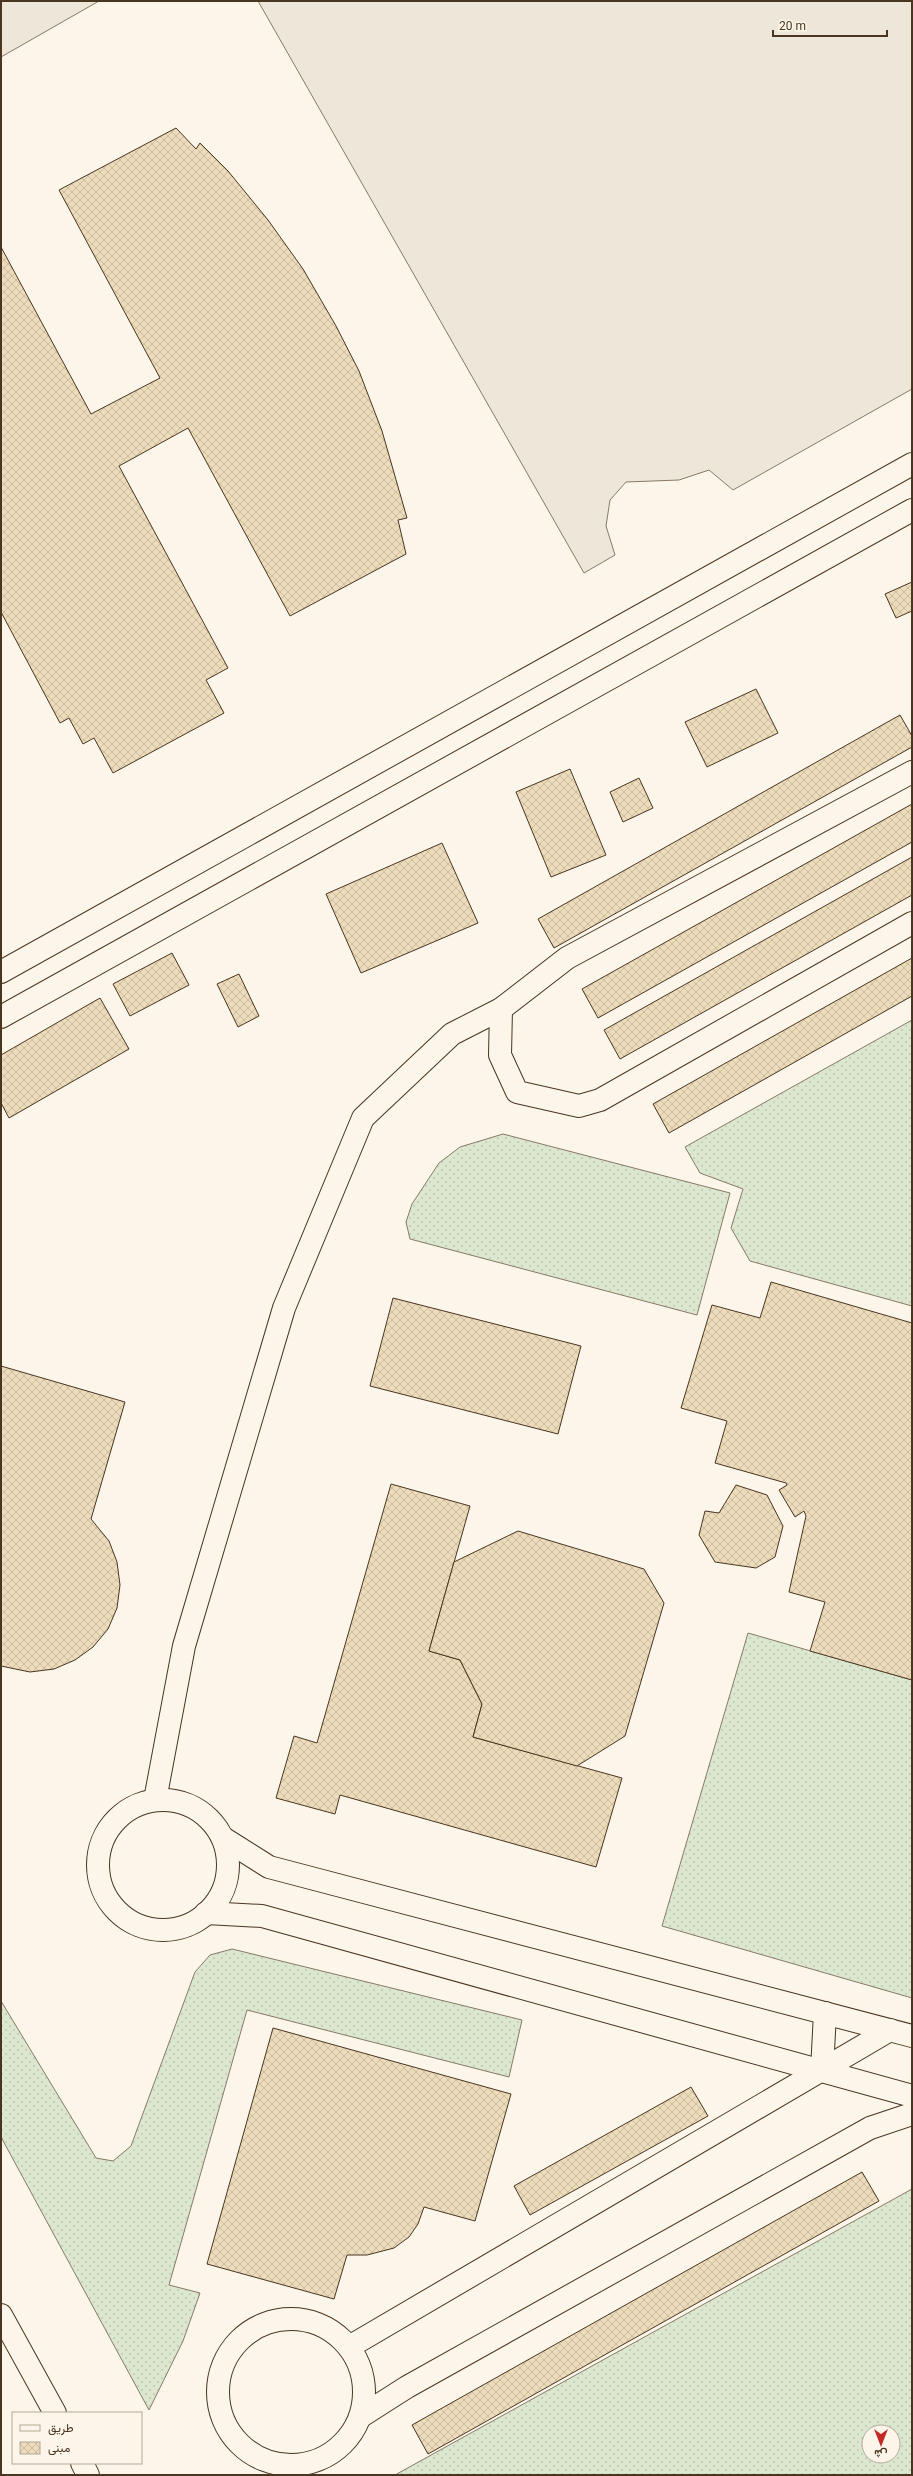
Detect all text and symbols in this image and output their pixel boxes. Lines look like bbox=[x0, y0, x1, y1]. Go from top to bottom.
scale bar bbox=[773, 12, 887, 38]
text: 20 m bbox=[779, 19, 806, 33]
legend bbox=[12, 2412, 142, 2464]
text: طريق bbox=[48, 2421, 74, 2436]
north arrow bbox=[861, 2424, 901, 2464]
text: مبنى bbox=[48, 2441, 70, 2456]
text: ش bbox=[874, 2447, 888, 2460]

